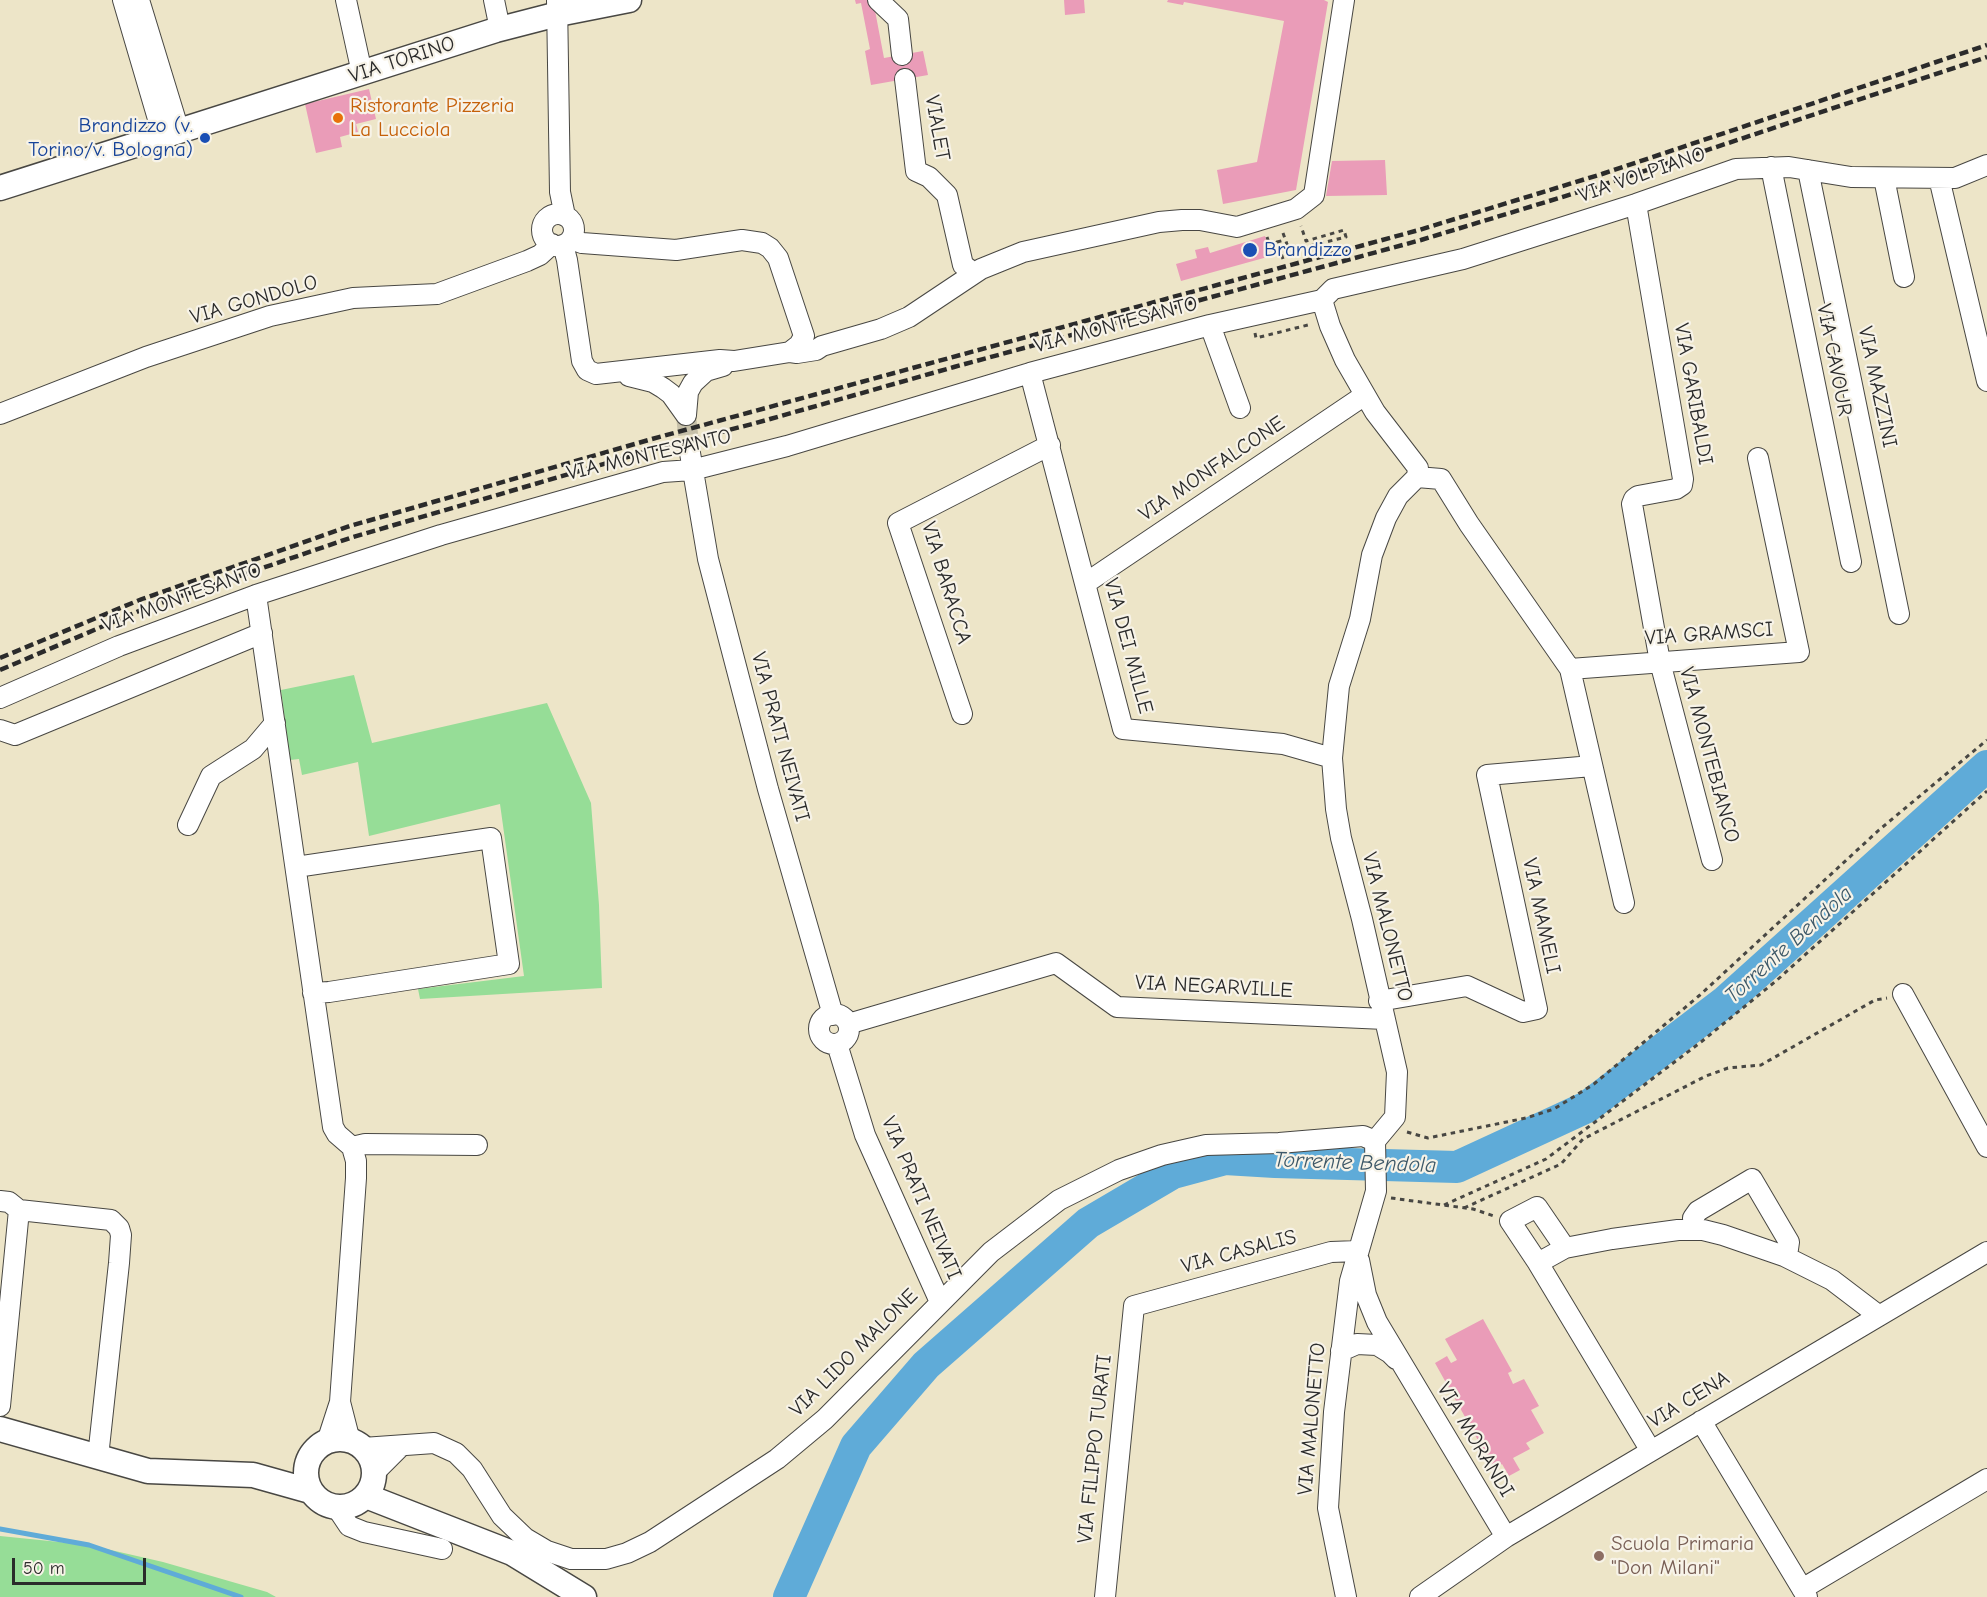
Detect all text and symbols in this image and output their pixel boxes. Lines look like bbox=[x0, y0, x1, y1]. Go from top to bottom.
street label: VIA TORINO bbox=[346, 31, 458, 89]
place label: Ristorante Pizzeria La Lucciola bbox=[350, 93, 515, 143]
street label: VIALET bbox=[919, 93, 955, 163]
marker: Ristorante Pizzeria La Lucciola bbox=[331, 111, 345, 125]
place label: Brandizzo (v. Torino/v. Bologna) bbox=[28, 113, 193, 163]
marker: Brandizzo (v. Torino/v. Bologna) bbox=[198, 131, 212, 145]
street label: VIA VOLPIANO bbox=[1575, 141, 1709, 209]
place label: Brandizzo bbox=[1264, 237, 1352, 263]
marker: Brandizzo bbox=[1241, 241, 1259, 259]
street label: VIA GONDOLO bbox=[188, 270, 320, 330]
street label: VIA MONTESANTO bbox=[1032, 291, 1200, 359]
street label: VIA CAVOUR bbox=[1811, 302, 1857, 418]
street label: VIA GARIBALDI bbox=[1668, 321, 1718, 467]
street label: VIA MAZZINI bbox=[1852, 324, 1902, 450]
street label: VIA MONFALCONE bbox=[1134, 411, 1290, 527]
street label: VIA MONTESANTO bbox=[564, 424, 734, 486]
street label: VIA BARACCA bbox=[915, 519, 977, 647]
street label: VIA MONTESANTO bbox=[99, 557, 265, 639]
street label: VIA DEI MILLE bbox=[1098, 575, 1158, 717]
street label: VIA GRAMSCI bbox=[1644, 617, 1774, 651]
street label: VIA PRATI NEIVATI bbox=[745, 650, 815, 824]
street label: VIA MONTEBIANCO bbox=[1673, 664, 1745, 846]
street label: VIA MALONETTO bbox=[1356, 850, 1418, 1004]
street label: VIA MAMELI bbox=[1516, 856, 1566, 976]
water label: Torrente Bendola bbox=[1720, 881, 1858, 1009]
street label: VIA NEGARVILLE bbox=[1135, 970, 1293, 1004]
street label: VIA PRATI NEIVATI bbox=[875, 1113, 967, 1283]
water label: Torrente Bendola bbox=[1273, 1147, 1437, 1179]
street label: VIA CASALIS bbox=[1179, 1225, 1299, 1279]
street label: VIA LIDO MALONE bbox=[785, 1284, 923, 1422]
street label: VIA MALONETTO bbox=[1293, 1342, 1331, 1496]
street label: VIA FILIPPO TURATI bbox=[1073, 1353, 1117, 1545]
street label: VIA CENA bbox=[1644, 1366, 1734, 1434]
street label: VIA MORANDI bbox=[1431, 1378, 1519, 1502]
place label: Scuola Primaria "Don Milani" bbox=[1611, 1531, 1754, 1581]
scale bar bbox=[15, 1546, 148, 1584]
marker: Scuola Primaria "Don Milani" bbox=[1592, 1549, 1606, 1563]
text: 50 m bbox=[23, 1558, 65, 1579]

